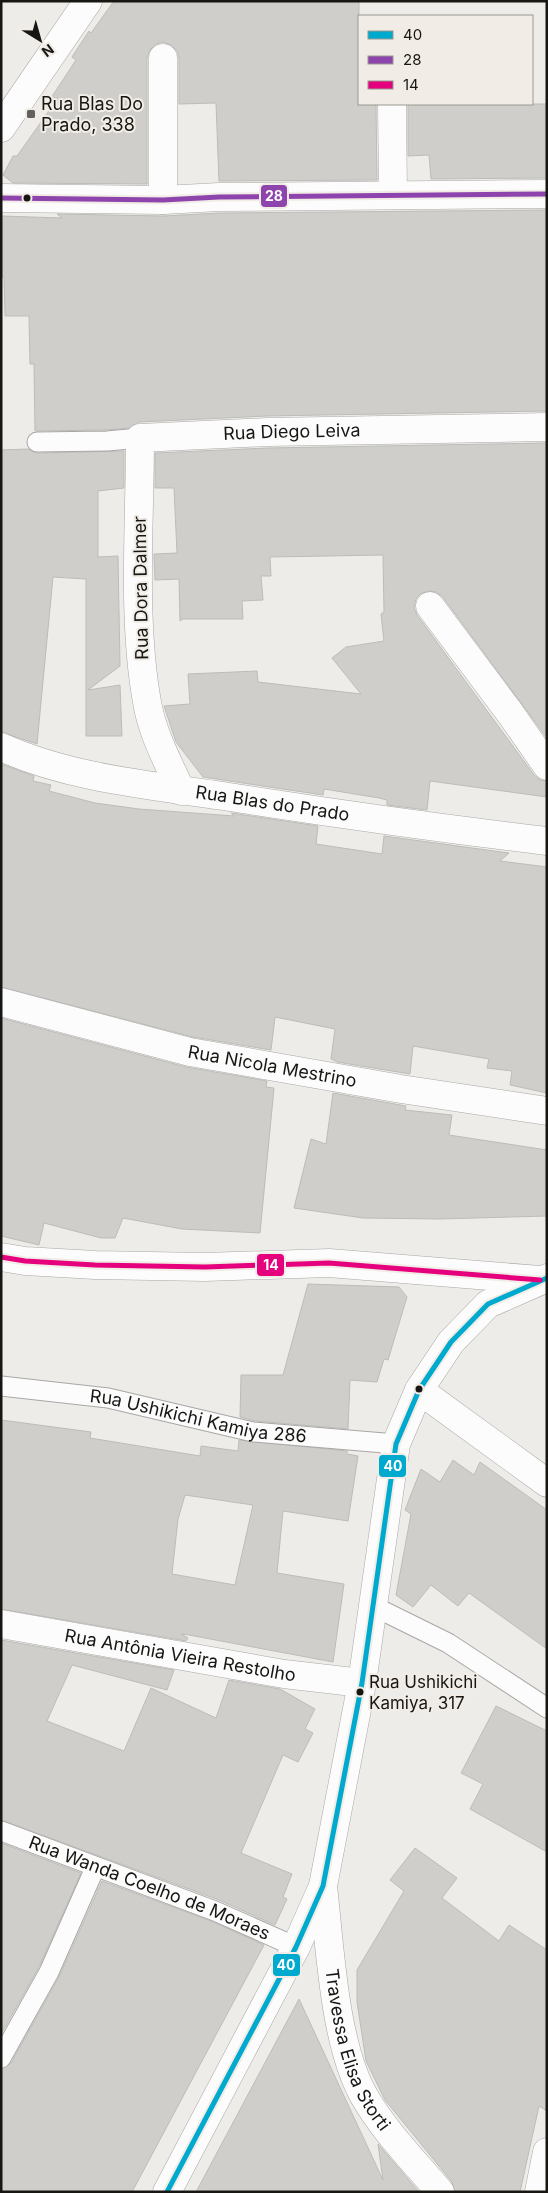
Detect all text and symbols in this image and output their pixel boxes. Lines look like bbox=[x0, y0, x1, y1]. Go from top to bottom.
north arrow bbox=[15, 15, 65, 65]
legend bbox=[358, 15, 533, 105]
text: 40 bbox=[403, 25, 422, 44]
text: N bbox=[39, 41, 58, 61]
text: 28 bbox=[403, 50, 421, 69]
text: 14 bbox=[403, 75, 419, 94]
place label: Rua Blas Do Prado, 338 bbox=[41, 93, 143, 135]
marker: Rua Blas Do Prado, 338 bbox=[25, 108, 37, 120]
line badge: 28 bbox=[260, 184, 288, 208]
text: 28 bbox=[265, 187, 283, 204]
unlabelled marker bbox=[22, 193, 32, 203]
street label: Rua Diego Leiva bbox=[223, 419, 361, 444]
street label: Rua Dora Dalmer bbox=[129, 516, 152, 660]
street label: Rua Blas do Prado bbox=[194, 781, 351, 825]
street label: Rua Nicola Mestrino bbox=[186, 1041, 358, 1091]
line badge: 14 bbox=[256, 1253, 285, 1277]
text: 14 bbox=[263, 1256, 279, 1273]
unlabelled marker bbox=[414, 1384, 424, 1394]
street label: Rua Ushikichi Kamiya 286 bbox=[89, 1385, 308, 1446]
line badge: 40 bbox=[378, 1454, 407, 1478]
text: 40 bbox=[384, 1457, 402, 1474]
street label: Rua Antônia Vieira Restolho bbox=[63, 1624, 297, 1685]
place label: Rua Ushikichi Kamiya, 317 bbox=[369, 1672, 477, 1713]
marker: Rua Ushikichi Kamiya, 317 bbox=[355, 1687, 365, 1697]
street label: Rua Wanda Coelho de Moraes bbox=[26, 1831, 273, 1944]
line badge: 40 bbox=[272, 1953, 301, 1977]
text: 40 bbox=[277, 1956, 295, 1973]
street label: Travessa Elisa Storti bbox=[322, 1968, 395, 2135]

